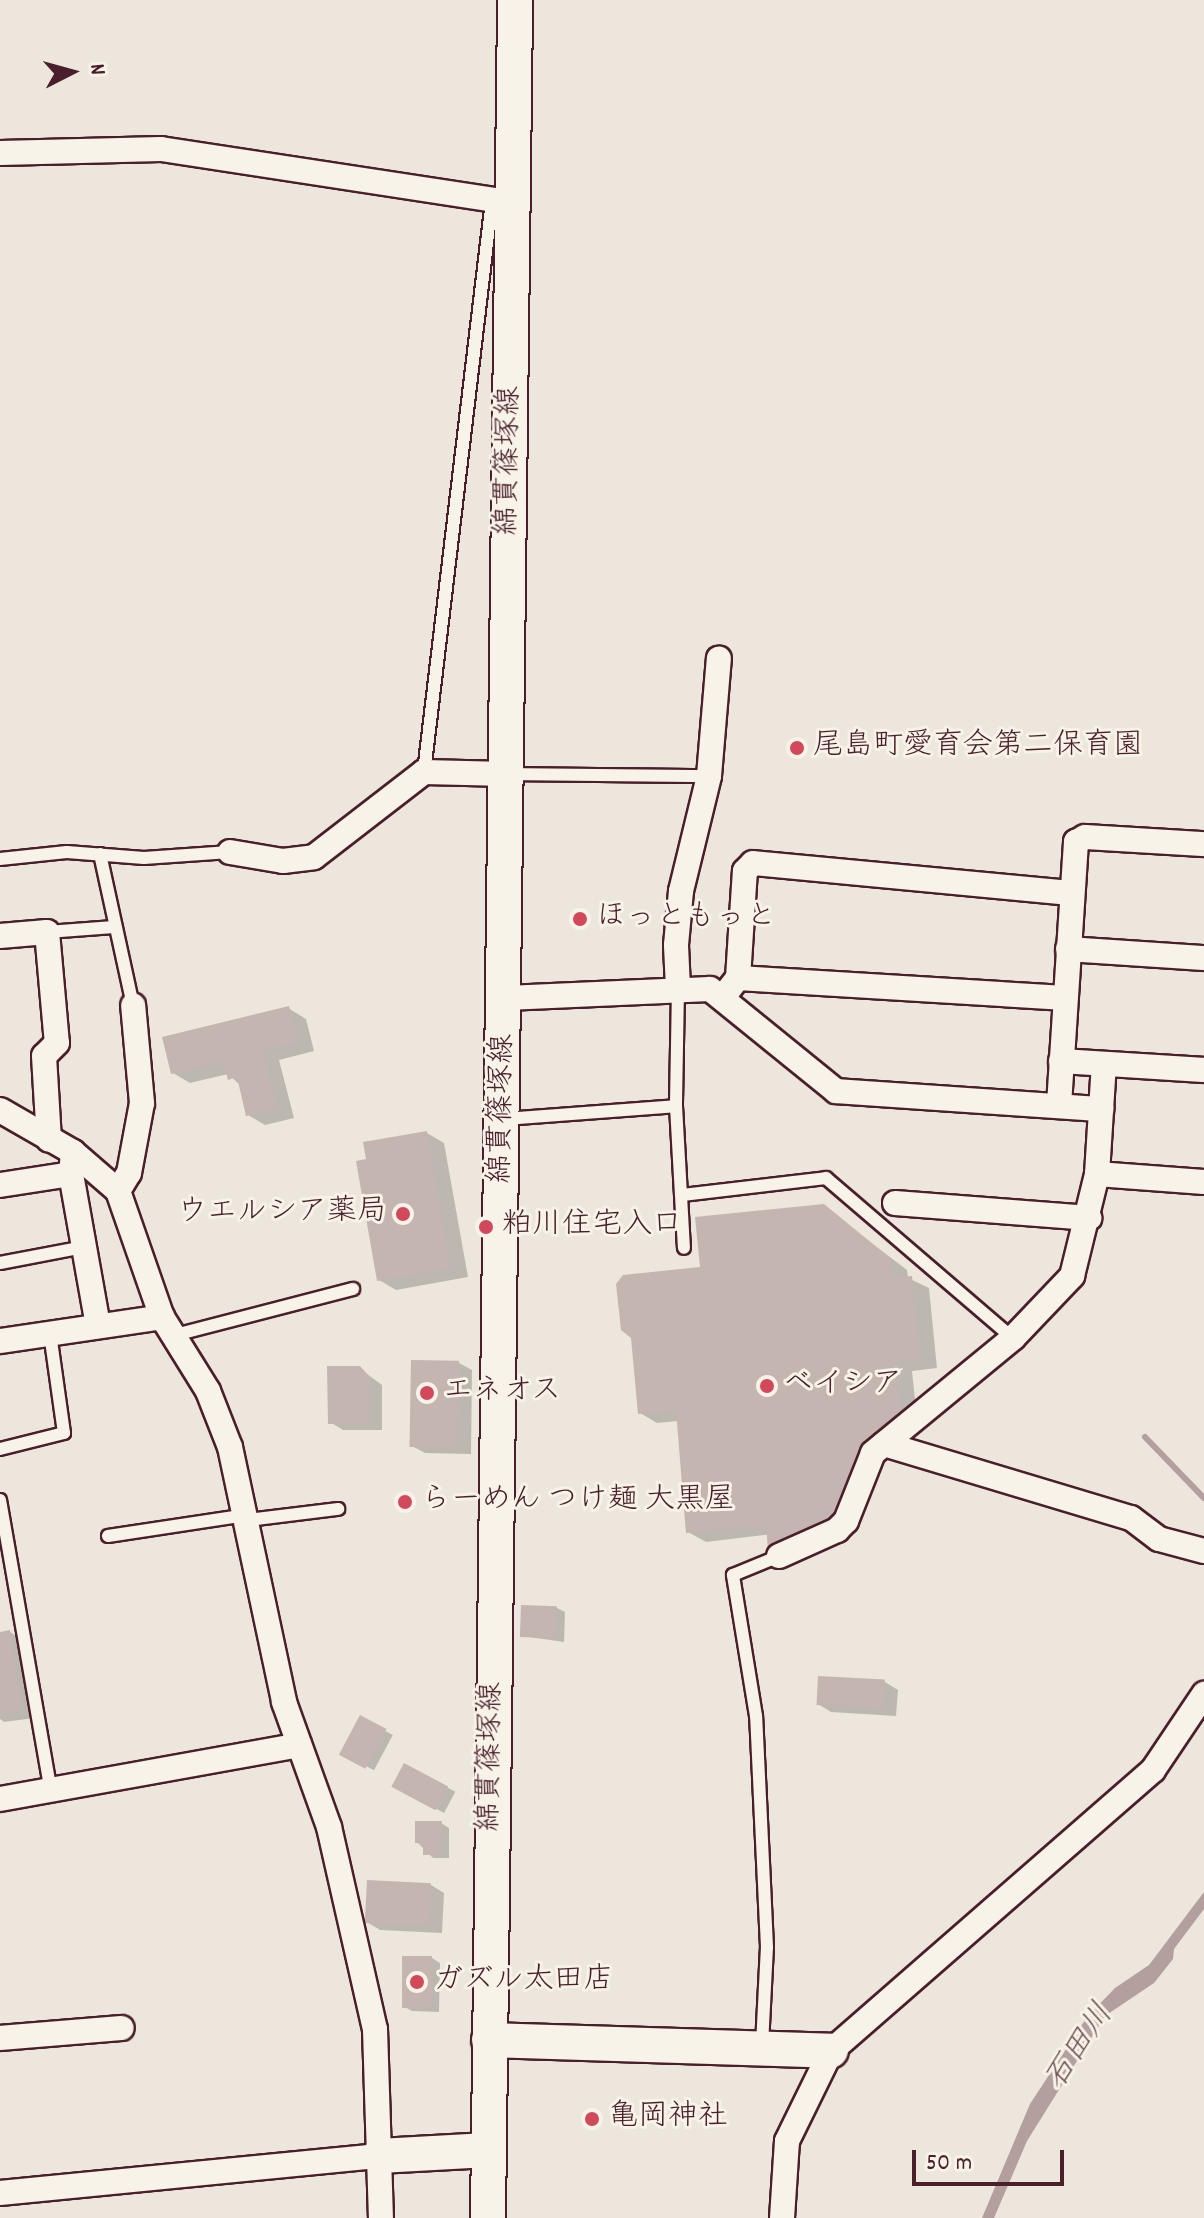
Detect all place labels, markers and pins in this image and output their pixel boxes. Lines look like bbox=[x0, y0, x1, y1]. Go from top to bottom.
place label: 尾島町愛育会第二保育園 bbox=[813, 730, 1143, 766]
marker: 尾島町愛育会第二保育園 bbox=[788, 739, 806, 757]
place label: ほっともっと bbox=[596, 901, 776, 937]
marker: ほっともっと bbox=[571, 910, 589, 928]
place label: ウエルシア薬局 bbox=[177, 1196, 387, 1232]
marker: ウエルシア薬局 bbox=[394, 1205, 412, 1223]
place label: 粕川住宅入口 bbox=[502, 1209, 682, 1245]
marker: 粕川住宅入口 bbox=[477, 1218, 495, 1236]
place label: ベイシア bbox=[783, 1368, 903, 1404]
place label: エネオス bbox=[443, 1375, 563, 1411]
marker: ベイシア bbox=[758, 1377, 776, 1395]
marker: エネオス bbox=[418, 1384, 436, 1402]
place label: らーめん つけ麺 大黒屋 bbox=[421, 1484, 735, 1520]
marker: らーめん つけ麺 大黒屋 bbox=[396, 1493, 414, 1511]
place label: ガズル太田店 bbox=[433, 1964, 613, 2000]
marker: ガズル太田店 bbox=[408, 1973, 426, 1991]
place label: 亀岡神社 bbox=[608, 2101, 728, 2137]
marker: 亀岡神社 bbox=[583, 2110, 601, 2128]

